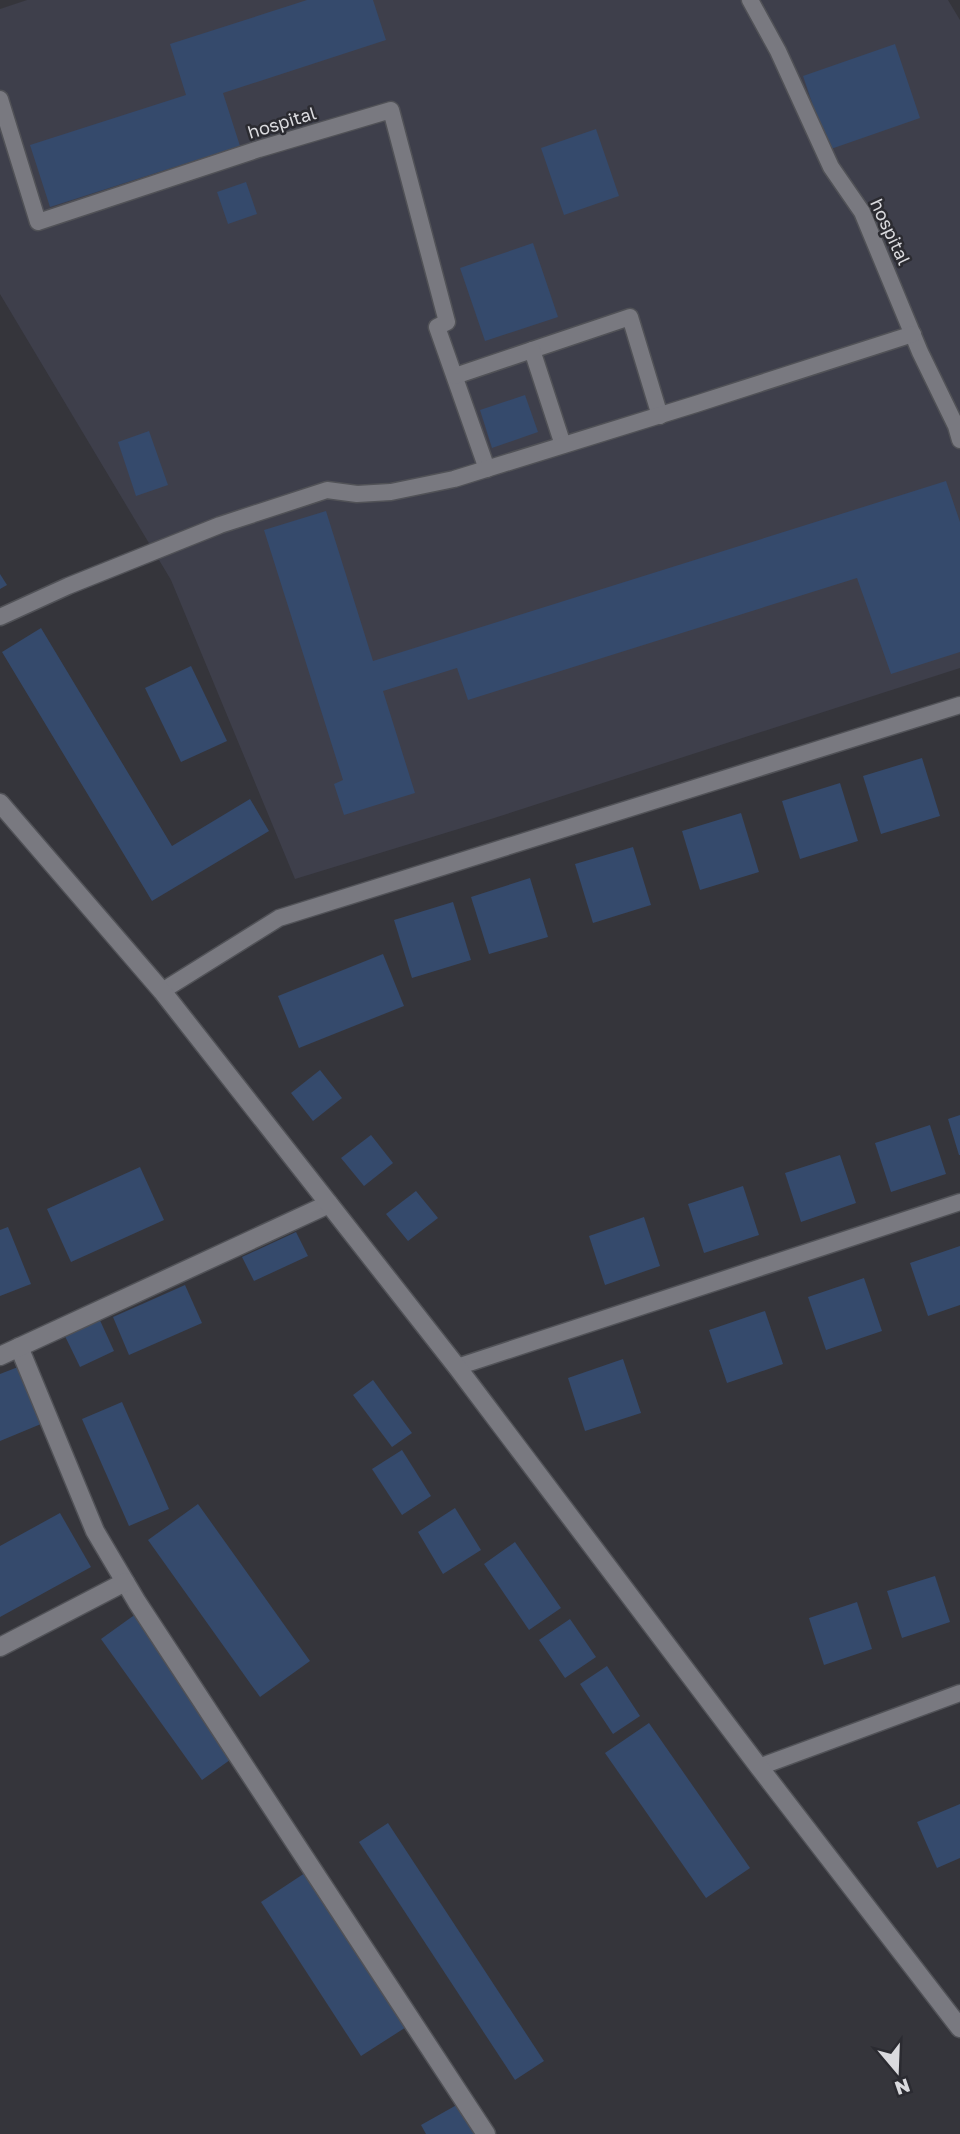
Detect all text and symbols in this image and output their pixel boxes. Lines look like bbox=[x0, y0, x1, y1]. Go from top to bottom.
street label: hospital bbox=[245, 101, 319, 143]
street label: hospital bbox=[866, 195, 916, 268]
north arrow bbox=[862, 2036, 932, 2106]
text: N bbox=[892, 2074, 913, 2101]

